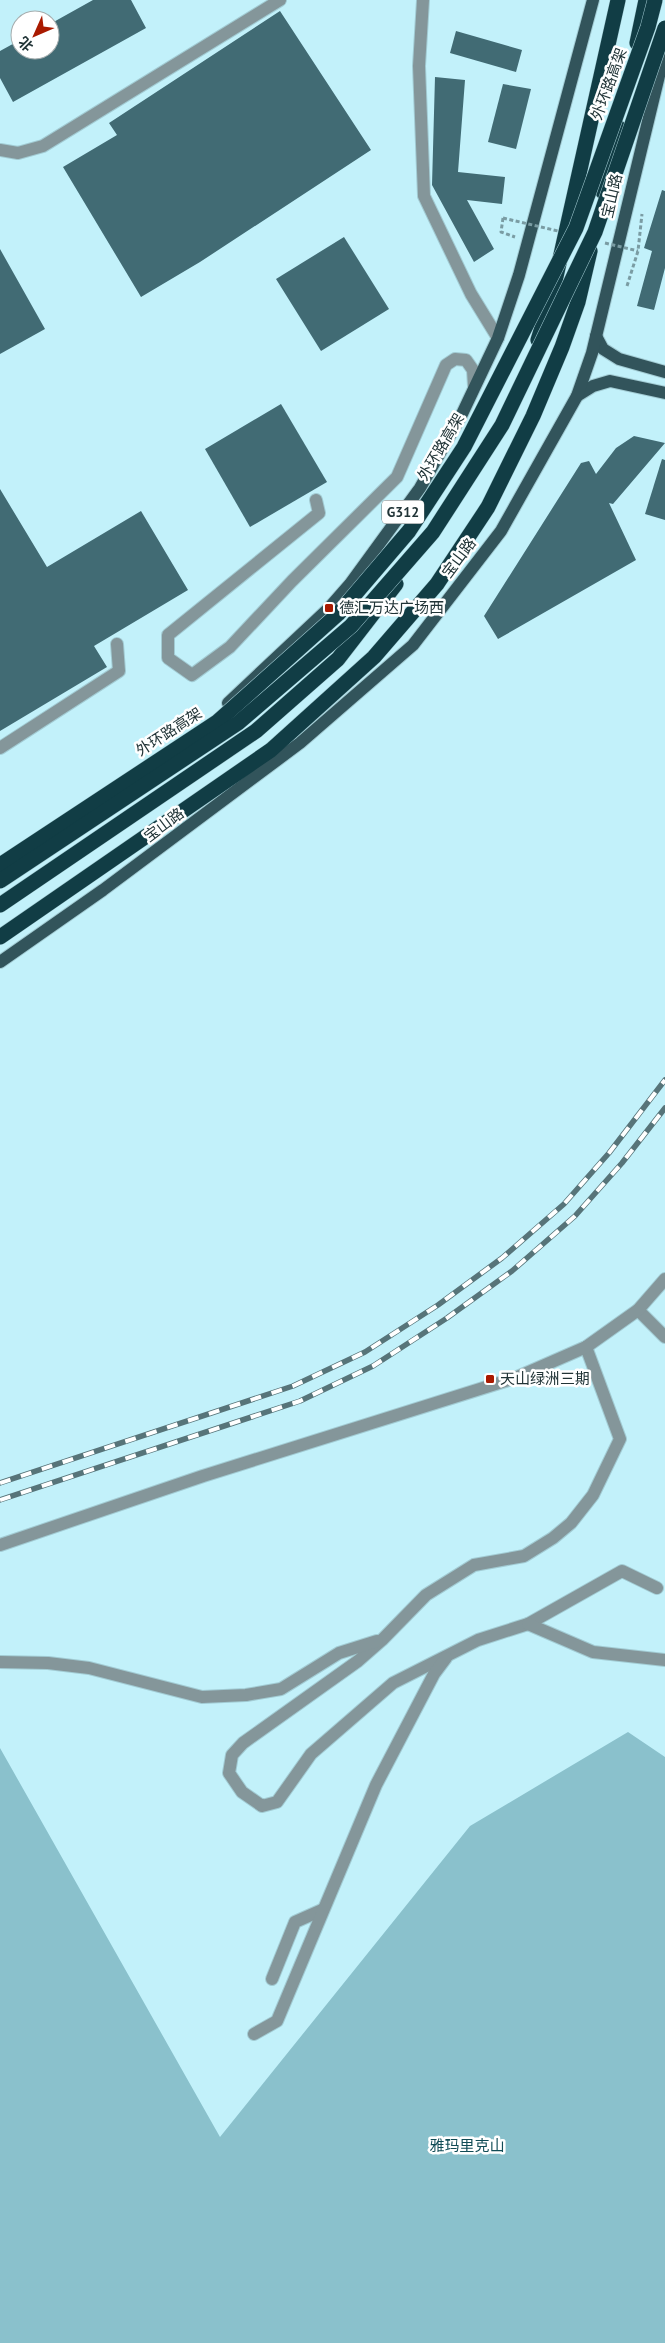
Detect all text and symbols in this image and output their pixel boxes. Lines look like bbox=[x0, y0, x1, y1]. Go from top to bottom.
north arrow bbox=[10, 10, 60, 60]
text: 北 bbox=[14, 33, 37, 56]
street label: 外环路高架 bbox=[587, 45, 630, 122]
street label: 宝山路 bbox=[597, 172, 626, 220]
street label: 外环路高架 bbox=[413, 410, 468, 484]
road number: G312 bbox=[382, 501, 424, 524]
street label: 宝山路 bbox=[437, 534, 480, 581]
place label: 德汇万达广场西 bbox=[339, 598, 444, 617]
marker: 德汇万达广场西 bbox=[323, 602, 335, 614]
street label: 外环路高架 bbox=[132, 703, 205, 760]
street label: 宝山路 bbox=[140, 803, 187, 846]
place label: 天山绿洲三期 bbox=[500, 1369, 590, 1388]
marker: 天山绿洲三期 bbox=[484, 1373, 496, 1385]
park label: 雅玛里克山 bbox=[429, 2136, 505, 2155]

